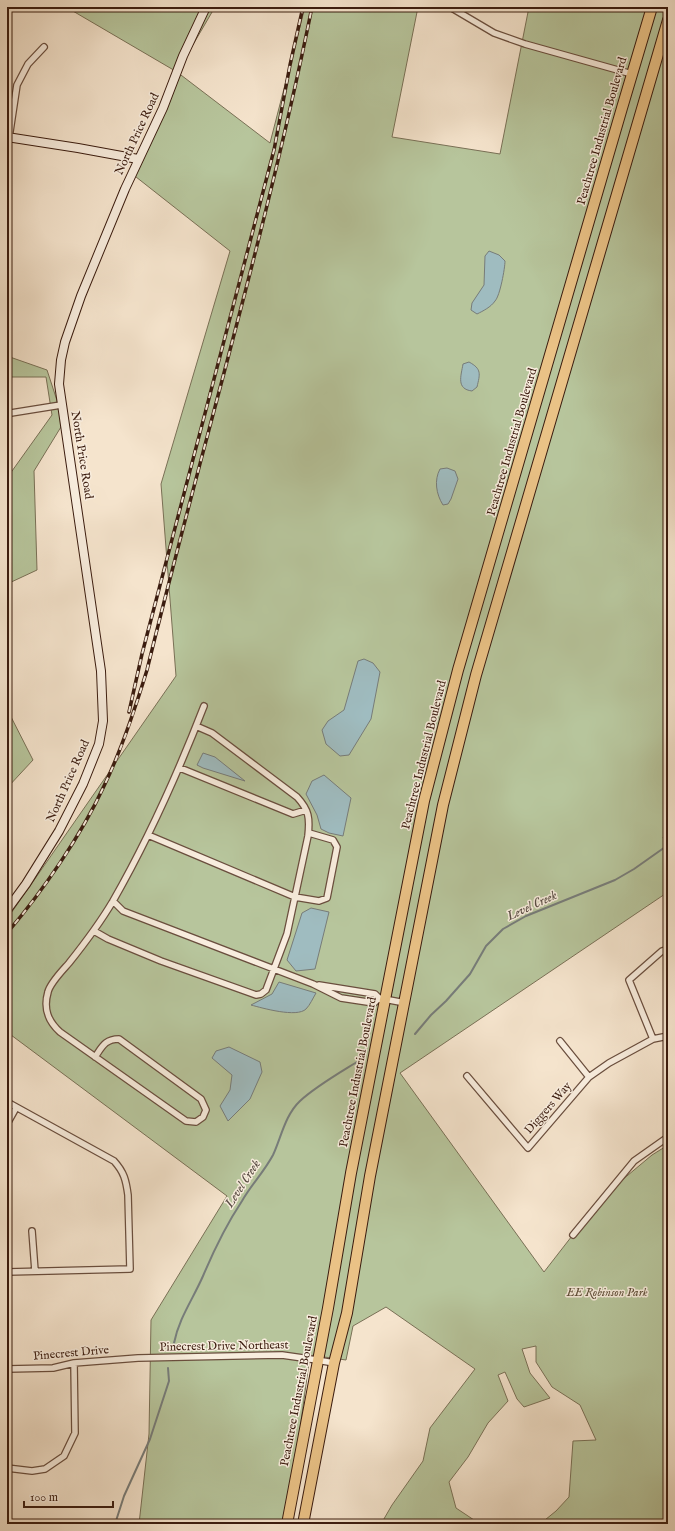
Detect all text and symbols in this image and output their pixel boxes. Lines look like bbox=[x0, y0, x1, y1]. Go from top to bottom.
street label: Peachtree Industrial Boulevard bbox=[574, 55, 630, 207]
street label: North Price Road bbox=[111, 90, 163, 177]
street label: Peachtree Industrial Boulevard bbox=[484, 366, 540, 518]
street label: North Price Road bbox=[68, 410, 96, 501]
street label: Peachtree Industrial Boulevard bbox=[398, 678, 450, 831]
street label: North Price Road bbox=[43, 737, 93, 825]
water label: Level Creek bbox=[503, 887, 561, 925]
street label: Peachtree Industrial Boulevard bbox=[336, 995, 380, 1149]
street label: Diggers Way bbox=[521, 1079, 575, 1137]
water label: Level Creek bbox=[221, 1156, 265, 1212]
park label: EE Robinson Park bbox=[565, 1285, 648, 1300]
street label: Peachtree Industrial Boulevard bbox=[277, 1314, 321, 1468]
street label: Pinecrest Drive Northeast bbox=[159, 1337, 289, 1355]
street label: Pinecrest Drive bbox=[32, 1342, 110, 1364]
scale bar bbox=[24, 1483, 113, 1509]
text: 100 m bbox=[30, 1490, 58, 1505]

